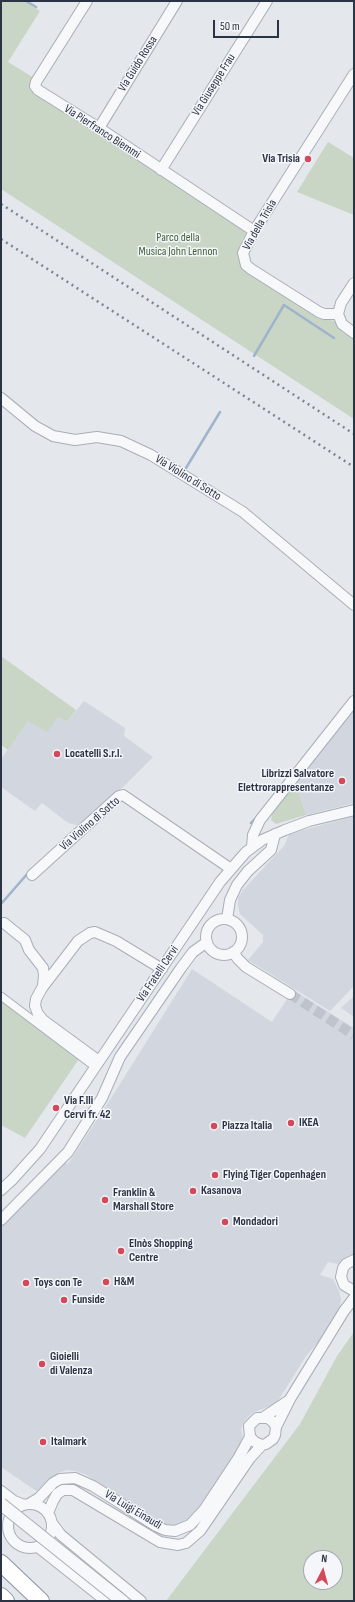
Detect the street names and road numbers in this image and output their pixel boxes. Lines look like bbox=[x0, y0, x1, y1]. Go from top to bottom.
street label: Via Guido Rossa bbox=[115, 34, 161, 94]
street label: Via Giuseppe Frau bbox=[189, 51, 239, 119]
street label: Via Pierfranco Biemmi bbox=[61, 102, 143, 162]
street label: Via della Trisia bbox=[240, 197, 280, 253]
street label: Via Violino di Sotto bbox=[152, 452, 224, 504]
street label: Via Violino di Sotto bbox=[57, 794, 123, 854]
street label: Via Fratelli Cervi bbox=[134, 943, 182, 1005]
street label: Via Luigi Einaudi bbox=[102, 1487, 164, 1533]

